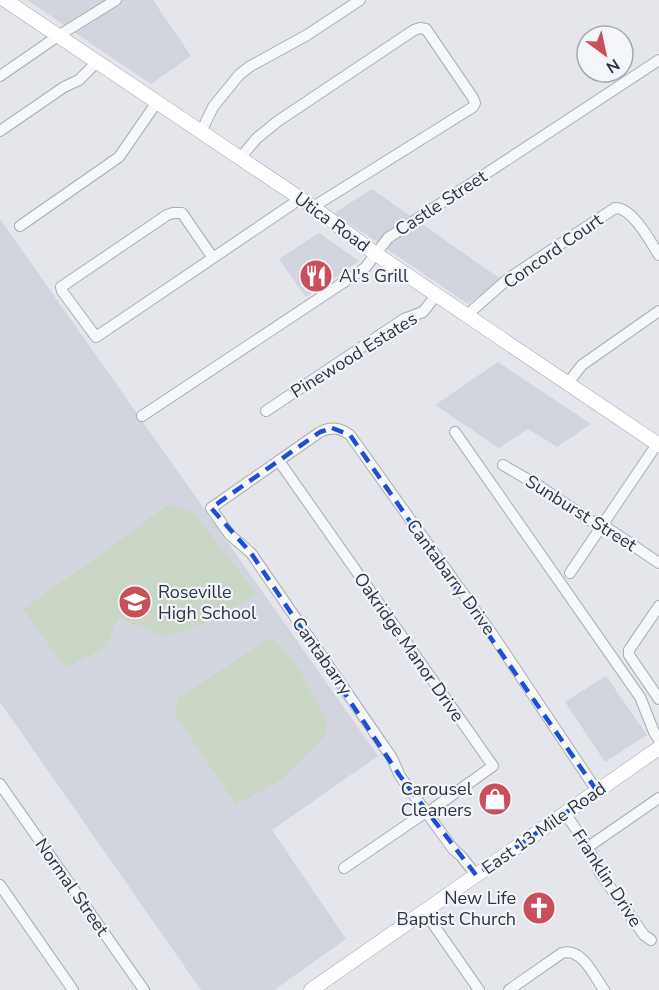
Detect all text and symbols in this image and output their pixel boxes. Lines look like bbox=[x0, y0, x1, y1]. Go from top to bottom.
north arrow bbox=[575, 24, 635, 84]
text: N bbox=[602, 53, 624, 78]
street label: Castle Street bbox=[391, 164, 492, 242]
street label: Utica Road bbox=[289, 186, 375, 258]
street label: Concord Court bbox=[499, 207, 608, 294]
restaurant icon: Al's Grill bbox=[298, 258, 334, 294]
place label: Al's Grill bbox=[339, 264, 409, 288]
street label: Pinewood Estates bbox=[286, 307, 422, 403]
street label: Sunburst Street bbox=[521, 469, 642, 557]
street label: Cantabarry Drive bbox=[401, 514, 501, 640]
street label: Oakridge Manor Drive bbox=[348, 568, 470, 726]
place label: Roseville High School bbox=[158, 580, 257, 625]
school or university icon: Roseville High School bbox=[117, 584, 153, 620]
street label: Cantabarry bbox=[286, 612, 358, 700]
street label: East 13 Mile Road bbox=[477, 776, 611, 880]
place label: Carousel Cleaners bbox=[401, 777, 473, 822]
shop icon: Carousel Cleaners bbox=[477, 781, 513, 817]
street label: Franklin Drive bbox=[566, 825, 648, 931]
street label: Normal Street bbox=[30, 834, 115, 941]
place label: New Life Baptist Church bbox=[397, 886, 516, 931]
church icon: New Life Baptist Church bbox=[521, 890, 557, 926]

